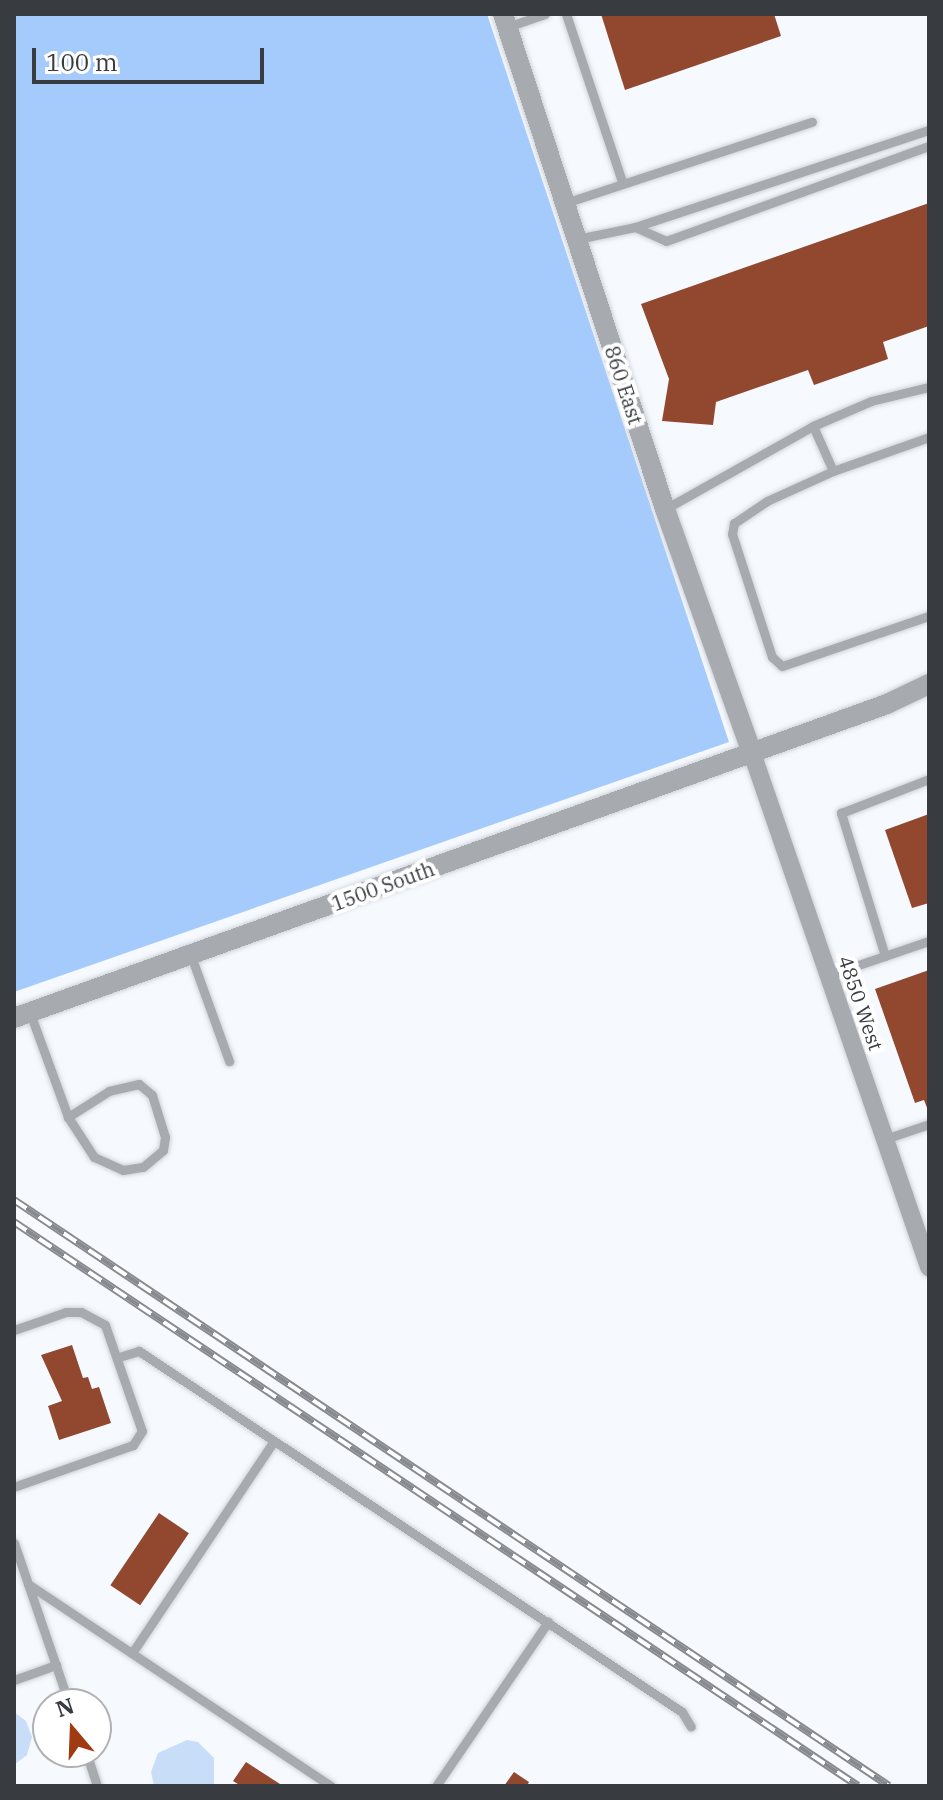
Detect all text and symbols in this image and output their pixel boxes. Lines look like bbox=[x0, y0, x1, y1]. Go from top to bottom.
scale bar bbox=[36, 32, 268, 82]
text: 100 m bbox=[46, 46, 118, 78]
street label: 860 East bbox=[600, 343, 648, 427]
street label: 1500 South bbox=[328, 856, 438, 916]
street label: 4850 West bbox=[834, 953, 888, 1053]
north arrow bbox=[32, 1688, 112, 1768]
text: N bbox=[52, 1690, 78, 1723]

